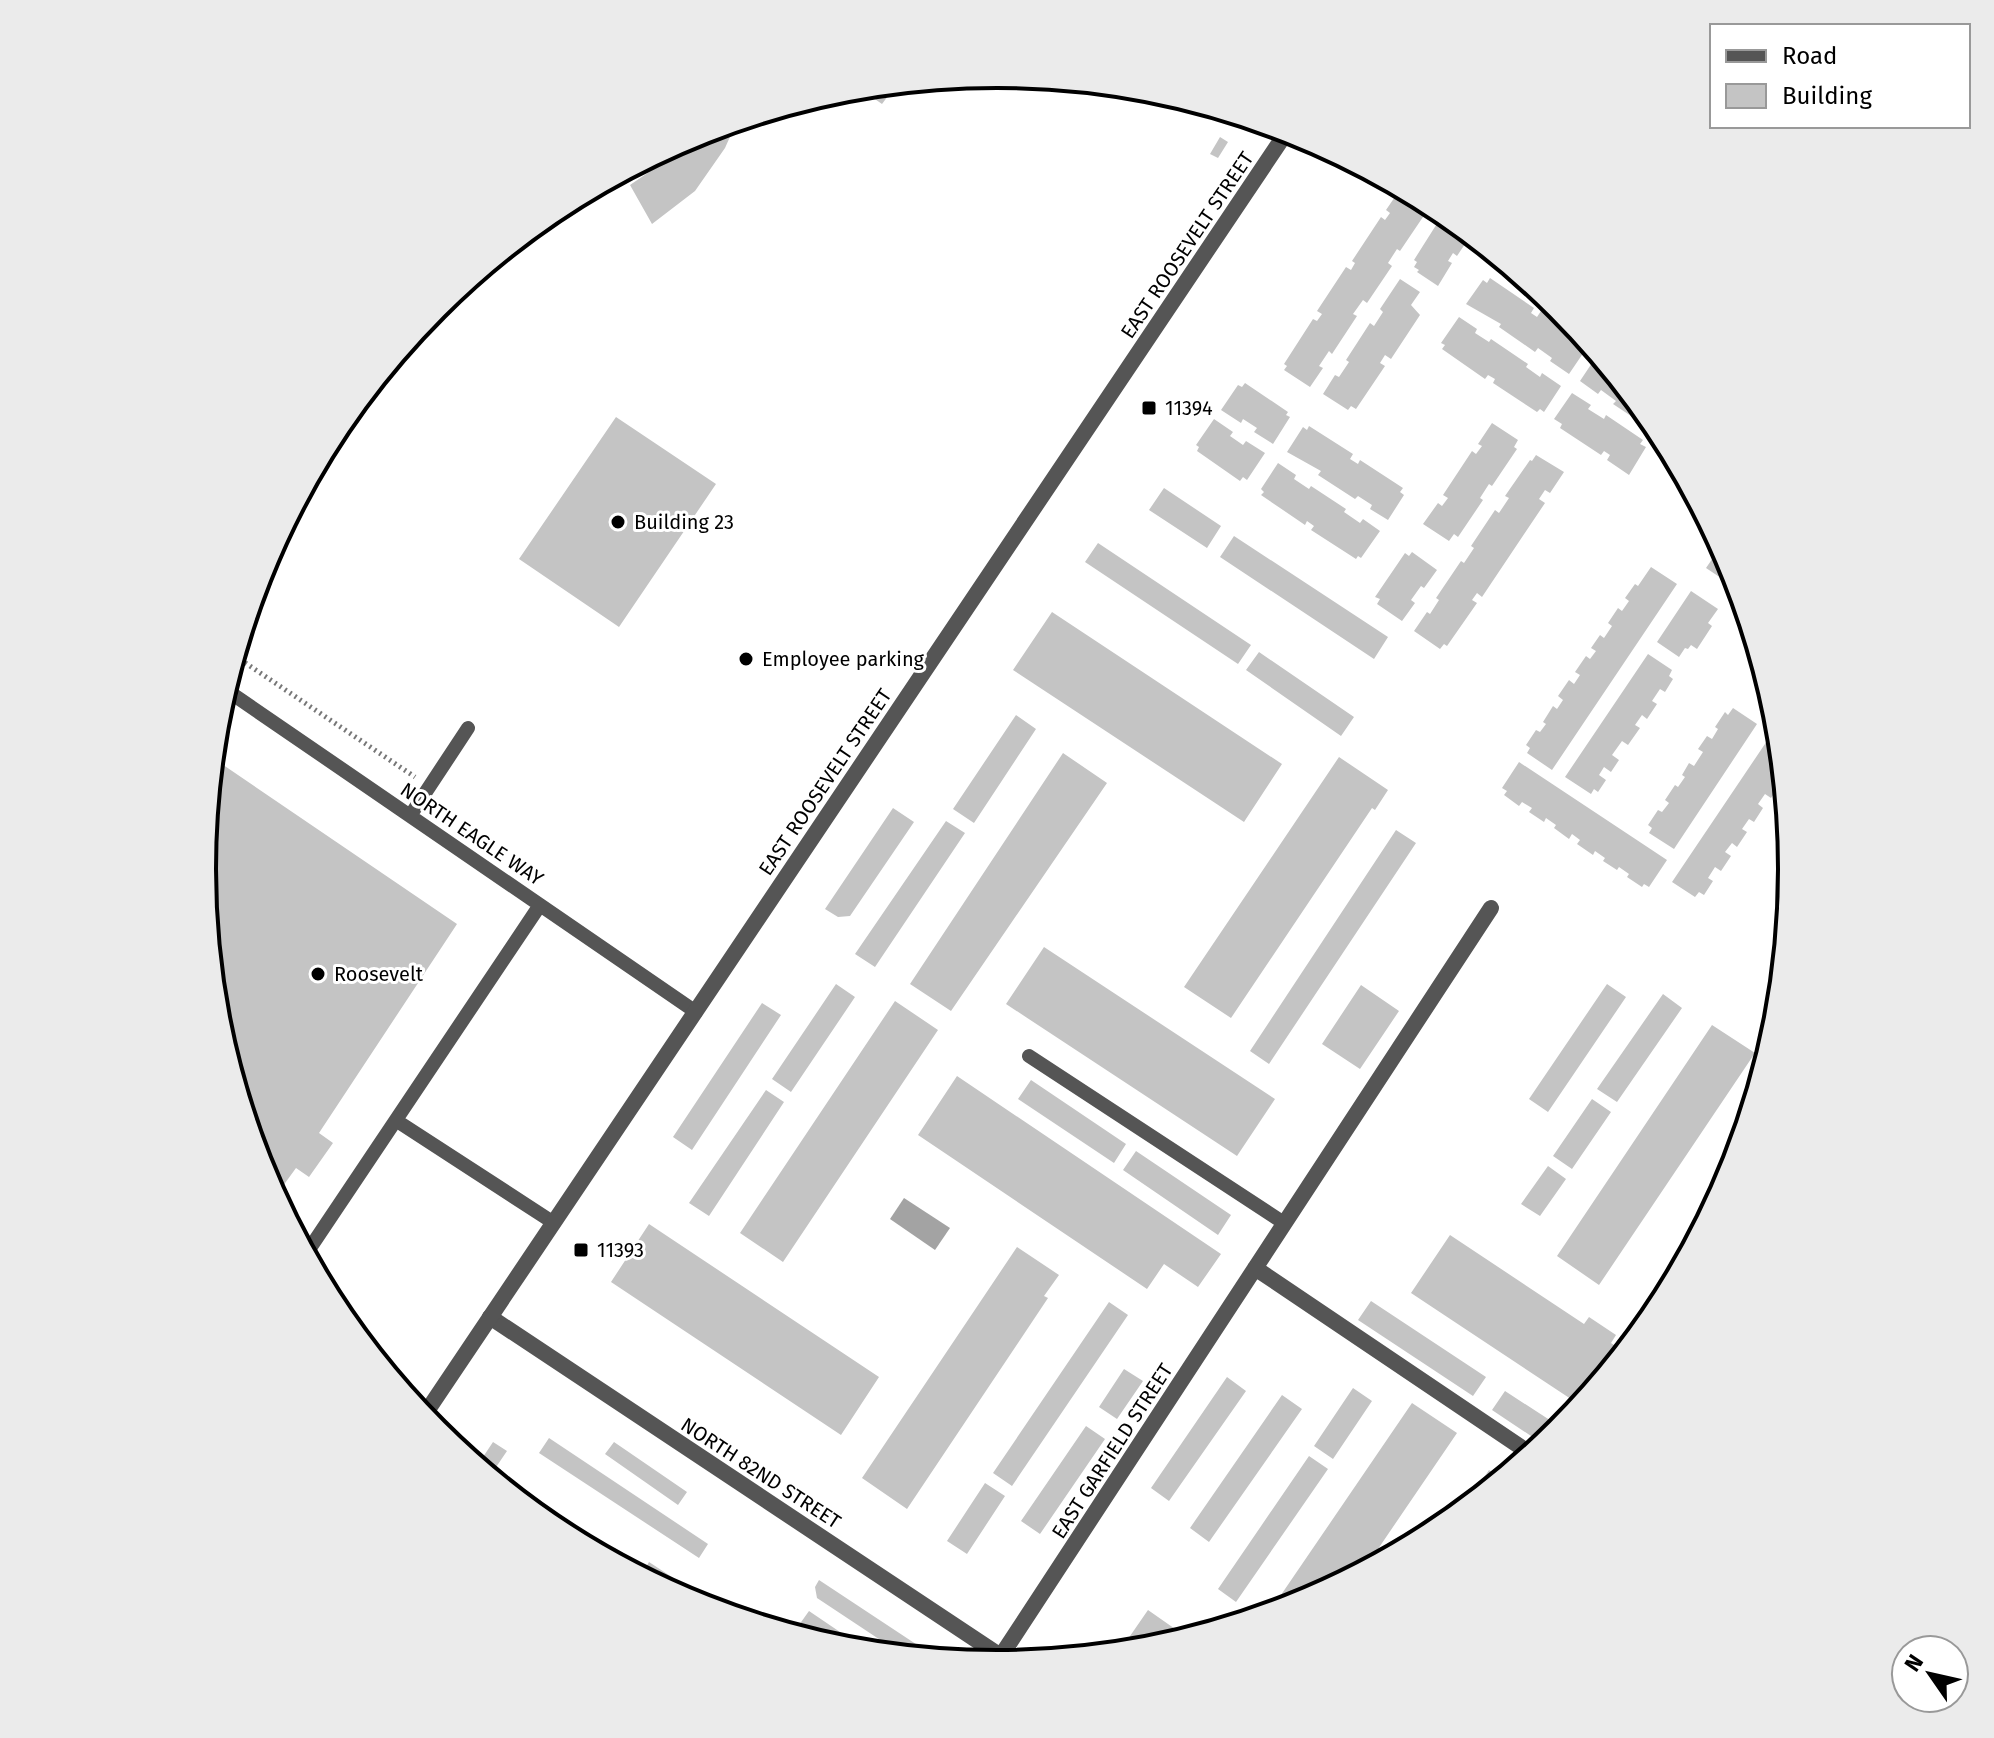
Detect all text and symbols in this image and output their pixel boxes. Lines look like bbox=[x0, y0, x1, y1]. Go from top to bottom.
legend bbox=[1710, 24, 1970, 128]
text: Road bbox=[1782, 42, 1837, 70]
text: Building bbox=[1782, 82, 1872, 110]
street label: EAST ROOSEVELT STREET bbox=[1116, 147, 1259, 343]
place label: 11394 bbox=[1165, 396, 1213, 420]
marker: 11394 bbox=[1140, 399, 1158, 417]
place label: Building 23 bbox=[634, 510, 734, 534]
marker: Building 23 bbox=[609, 513, 627, 531]
place label: Employee parking bbox=[762, 647, 925, 671]
marker: Employee parking bbox=[737, 650, 755, 668]
street label: EAST ROOSEVELT STREET bbox=[754, 684, 897, 880]
street label: NORTH EAGLE WAY bbox=[396, 777, 548, 891]
place label: Roosevelt bbox=[334, 962, 424, 986]
marker: Roosevelt bbox=[309, 965, 327, 983]
place label: 11393 bbox=[597, 1238, 644, 1262]
marker: 11393 bbox=[572, 1241, 590, 1259]
street label: EAST GARFIELD STREET bbox=[1046, 1359, 1178, 1543]
street label: NORTH 82ND STREET bbox=[677, 1412, 846, 1534]
north arrow bbox=[1890, 1634, 1970, 1714]
text: N bbox=[1899, 1649, 1929, 1677]

